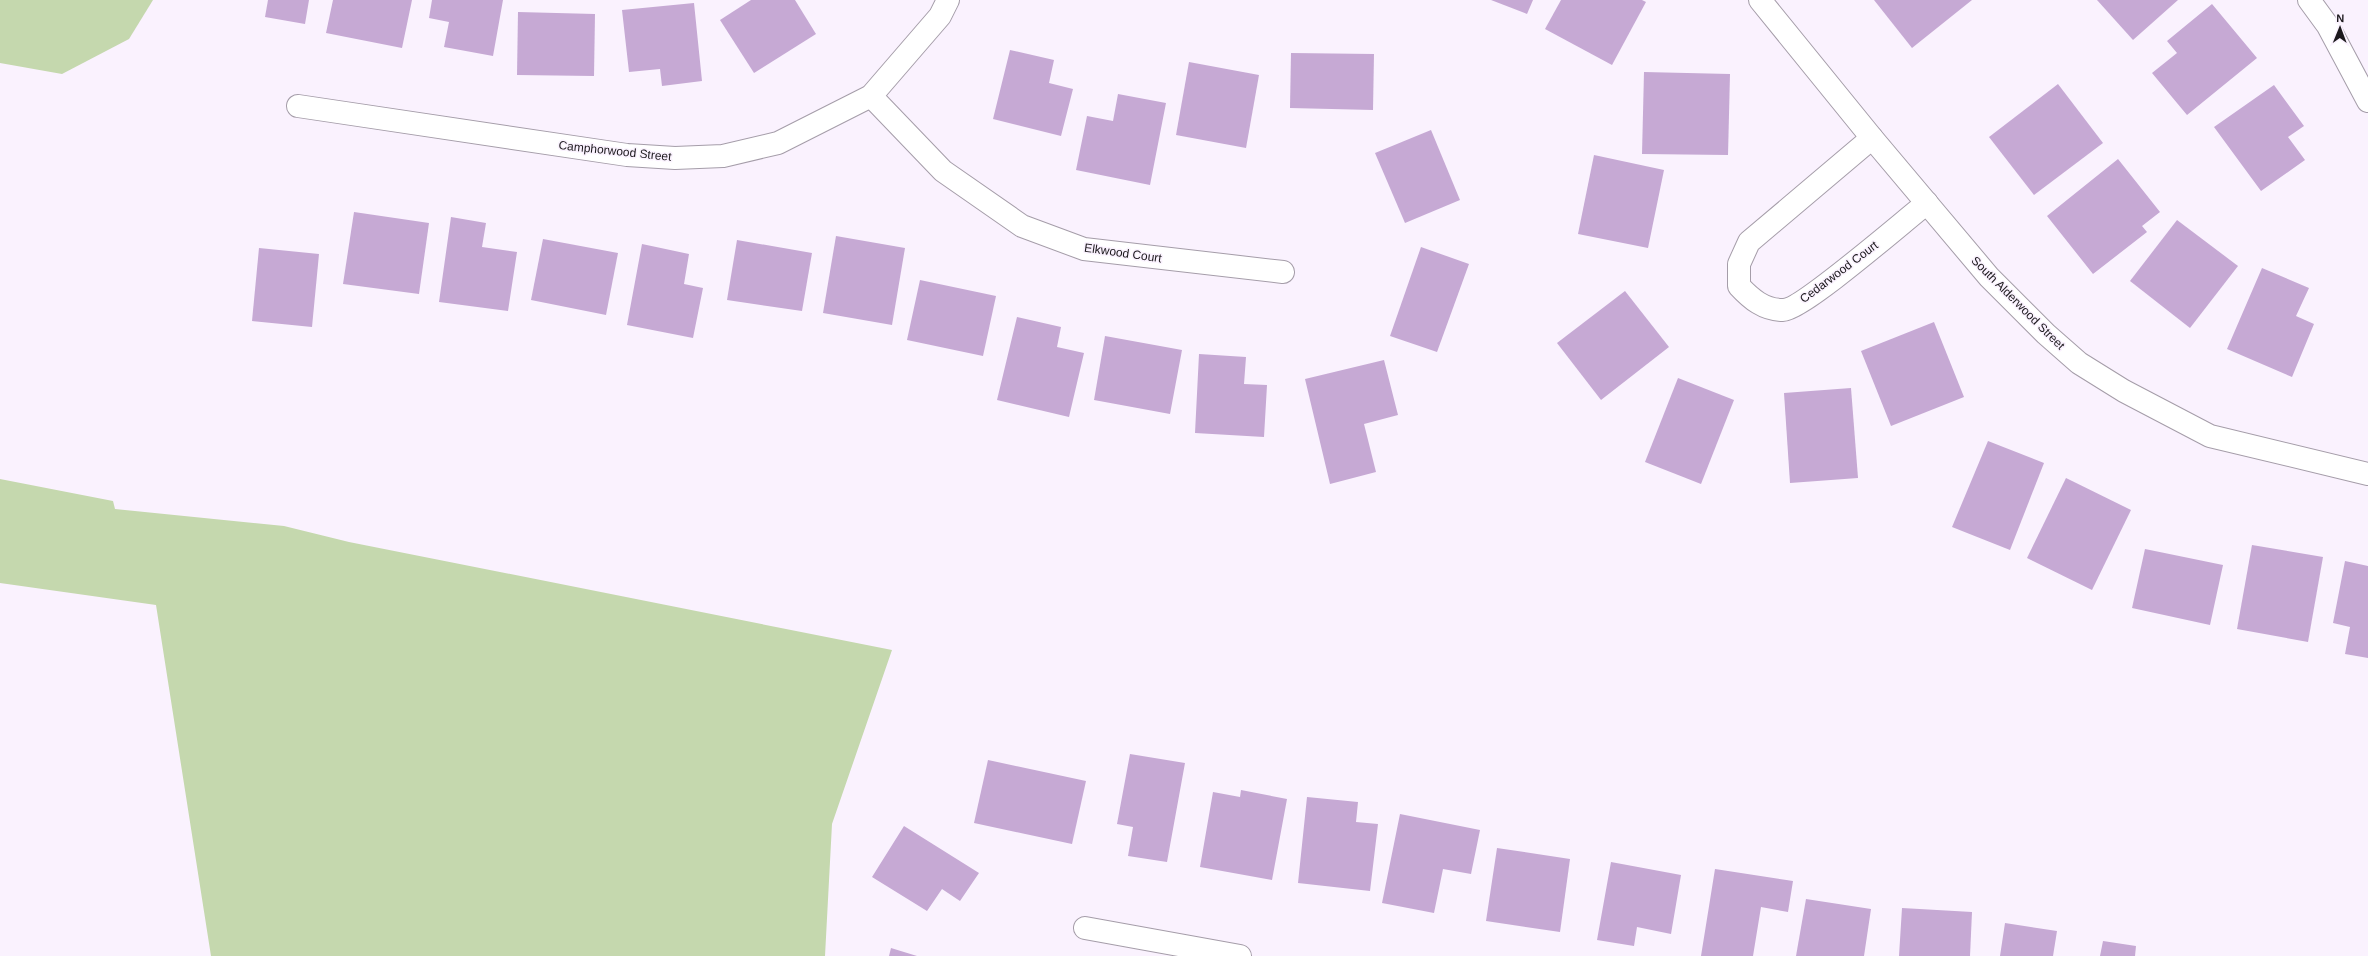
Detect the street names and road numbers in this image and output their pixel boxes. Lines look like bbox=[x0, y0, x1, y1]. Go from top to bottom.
street label: Camphorwood Street bbox=[558, 138, 673, 164]
street label: Cedarwood Court bbox=[1797, 238, 1881, 306]
street label: Elkwood Court bbox=[1083, 241, 1163, 265]
street label: South Alderwood Street bbox=[1968, 253, 2068, 353]

